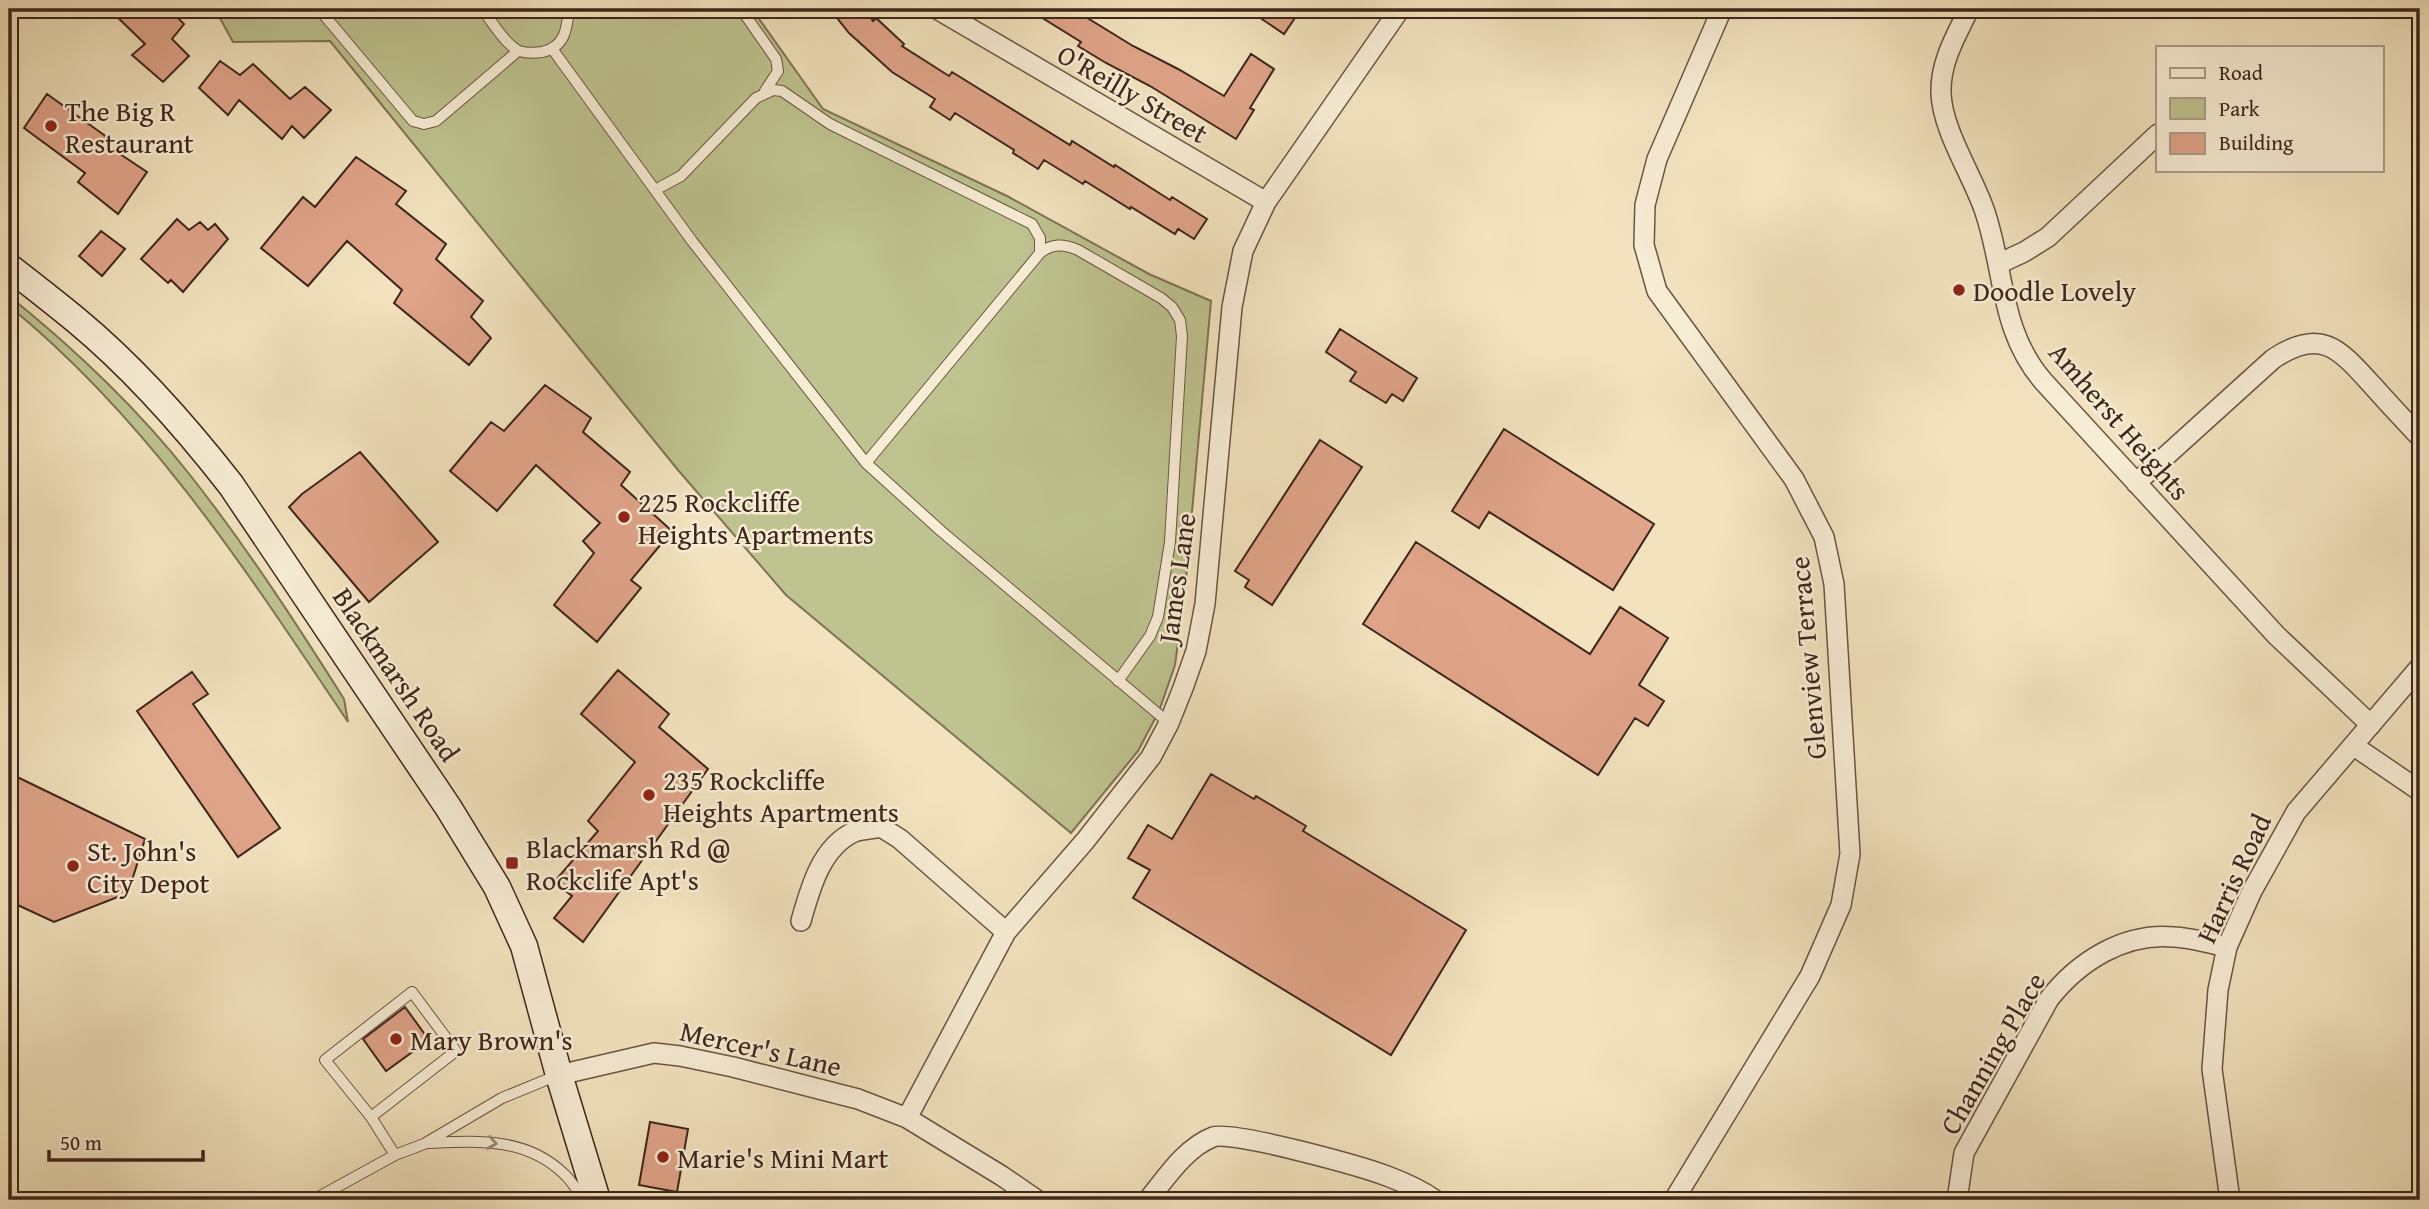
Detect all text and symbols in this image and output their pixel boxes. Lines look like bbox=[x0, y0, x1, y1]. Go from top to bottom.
street label: O'Reilly Street bbox=[1050, 33, 1216, 153]
legend bbox=[2156, 46, 2384, 172]
text: Road bbox=[2219, 57, 2264, 88]
place label: The Big R Restaurant bbox=[65, 90, 194, 163]
text: Park bbox=[2219, 93, 2260, 124]
marker: The Big R Restaurant bbox=[43, 118, 59, 134]
text: Building bbox=[2219, 127, 2294, 158]
place label: Doodle Lovely bbox=[1973, 270, 2136, 311]
marker: Doodle Lovely bbox=[1951, 282, 1967, 298]
street label: Amherst Heights bbox=[2040, 333, 2200, 509]
place label: 225 Rockcliffe Heights Apartments bbox=[638, 481, 874, 554]
marker: 225 Rockcliffe Heights Apartments bbox=[616, 509, 632, 525]
street label: James Lane bbox=[1146, 510, 1205, 649]
street label: Glenview Terrace bbox=[1778, 555, 1836, 761]
street label: Blackmarsh Road bbox=[323, 579, 471, 769]
place label: 235 Rockcliffe Heights Apartments bbox=[663, 759, 899, 832]
marker: 235 Rockcliffe Heights Apartments bbox=[641, 787, 657, 803]
street label: Harris Road bbox=[2185, 806, 2281, 949]
place label: Blackmarsh Rd @ Rockclife Apt's bbox=[526, 827, 730, 900]
place label: St. John's City Depot bbox=[87, 830, 210, 903]
marker: Blackmarsh Rd @ Rockclife Apt's bbox=[504, 855, 520, 871]
marker: St. John's City Depot bbox=[65, 858, 81, 874]
street label: Channing Place bbox=[1929, 964, 2055, 1142]
street label: Mercer's Lane bbox=[676, 1010, 846, 1086]
place label: Mary Brown's bbox=[410, 1019, 573, 1060]
marker: Mary Brown's bbox=[388, 1031, 404, 1047]
scale bar bbox=[49, 1118, 203, 1162]
text: 50 m bbox=[60, 1127, 102, 1158]
one-way arrow bbox=[486, 1135, 498, 1150]
place label: Marie's Mini Mart bbox=[677, 1137, 889, 1178]
marker: Marie's Mini Mart bbox=[655, 1149, 671, 1165]

